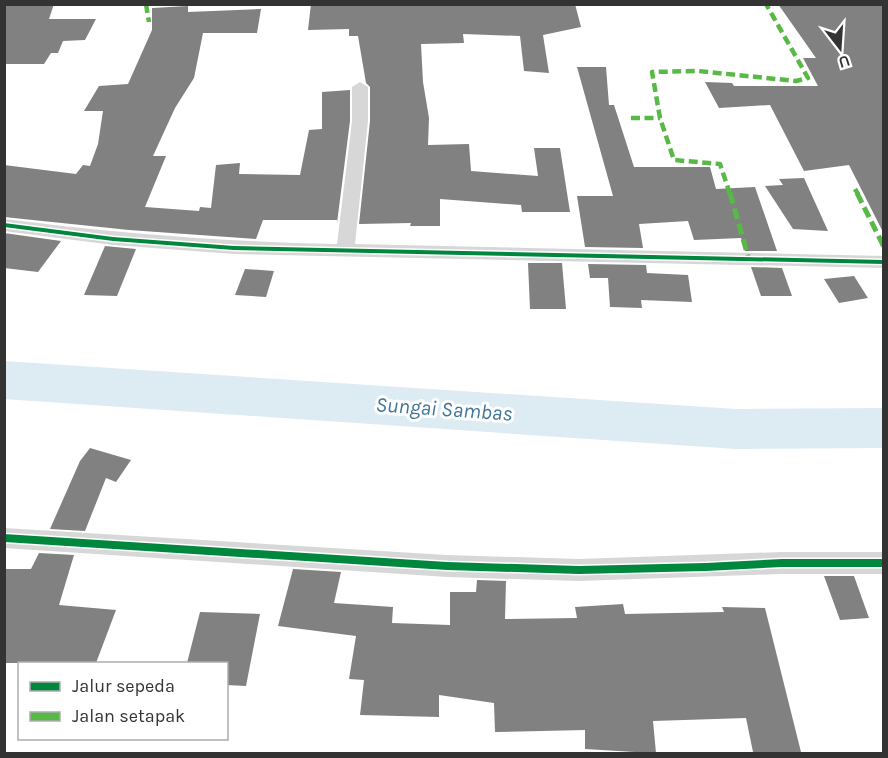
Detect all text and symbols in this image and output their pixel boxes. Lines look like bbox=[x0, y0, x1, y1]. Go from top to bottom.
north arrow bbox=[810, 18, 870, 78]
text: U bbox=[836, 51, 852, 73]
water label: Sungai Sambas bbox=[375, 392, 513, 426]
legend bbox=[18, 662, 228, 740]
text: Jalur sepeda bbox=[72, 675, 175, 697]
text: Jalan setapak bbox=[72, 705, 185, 727]

